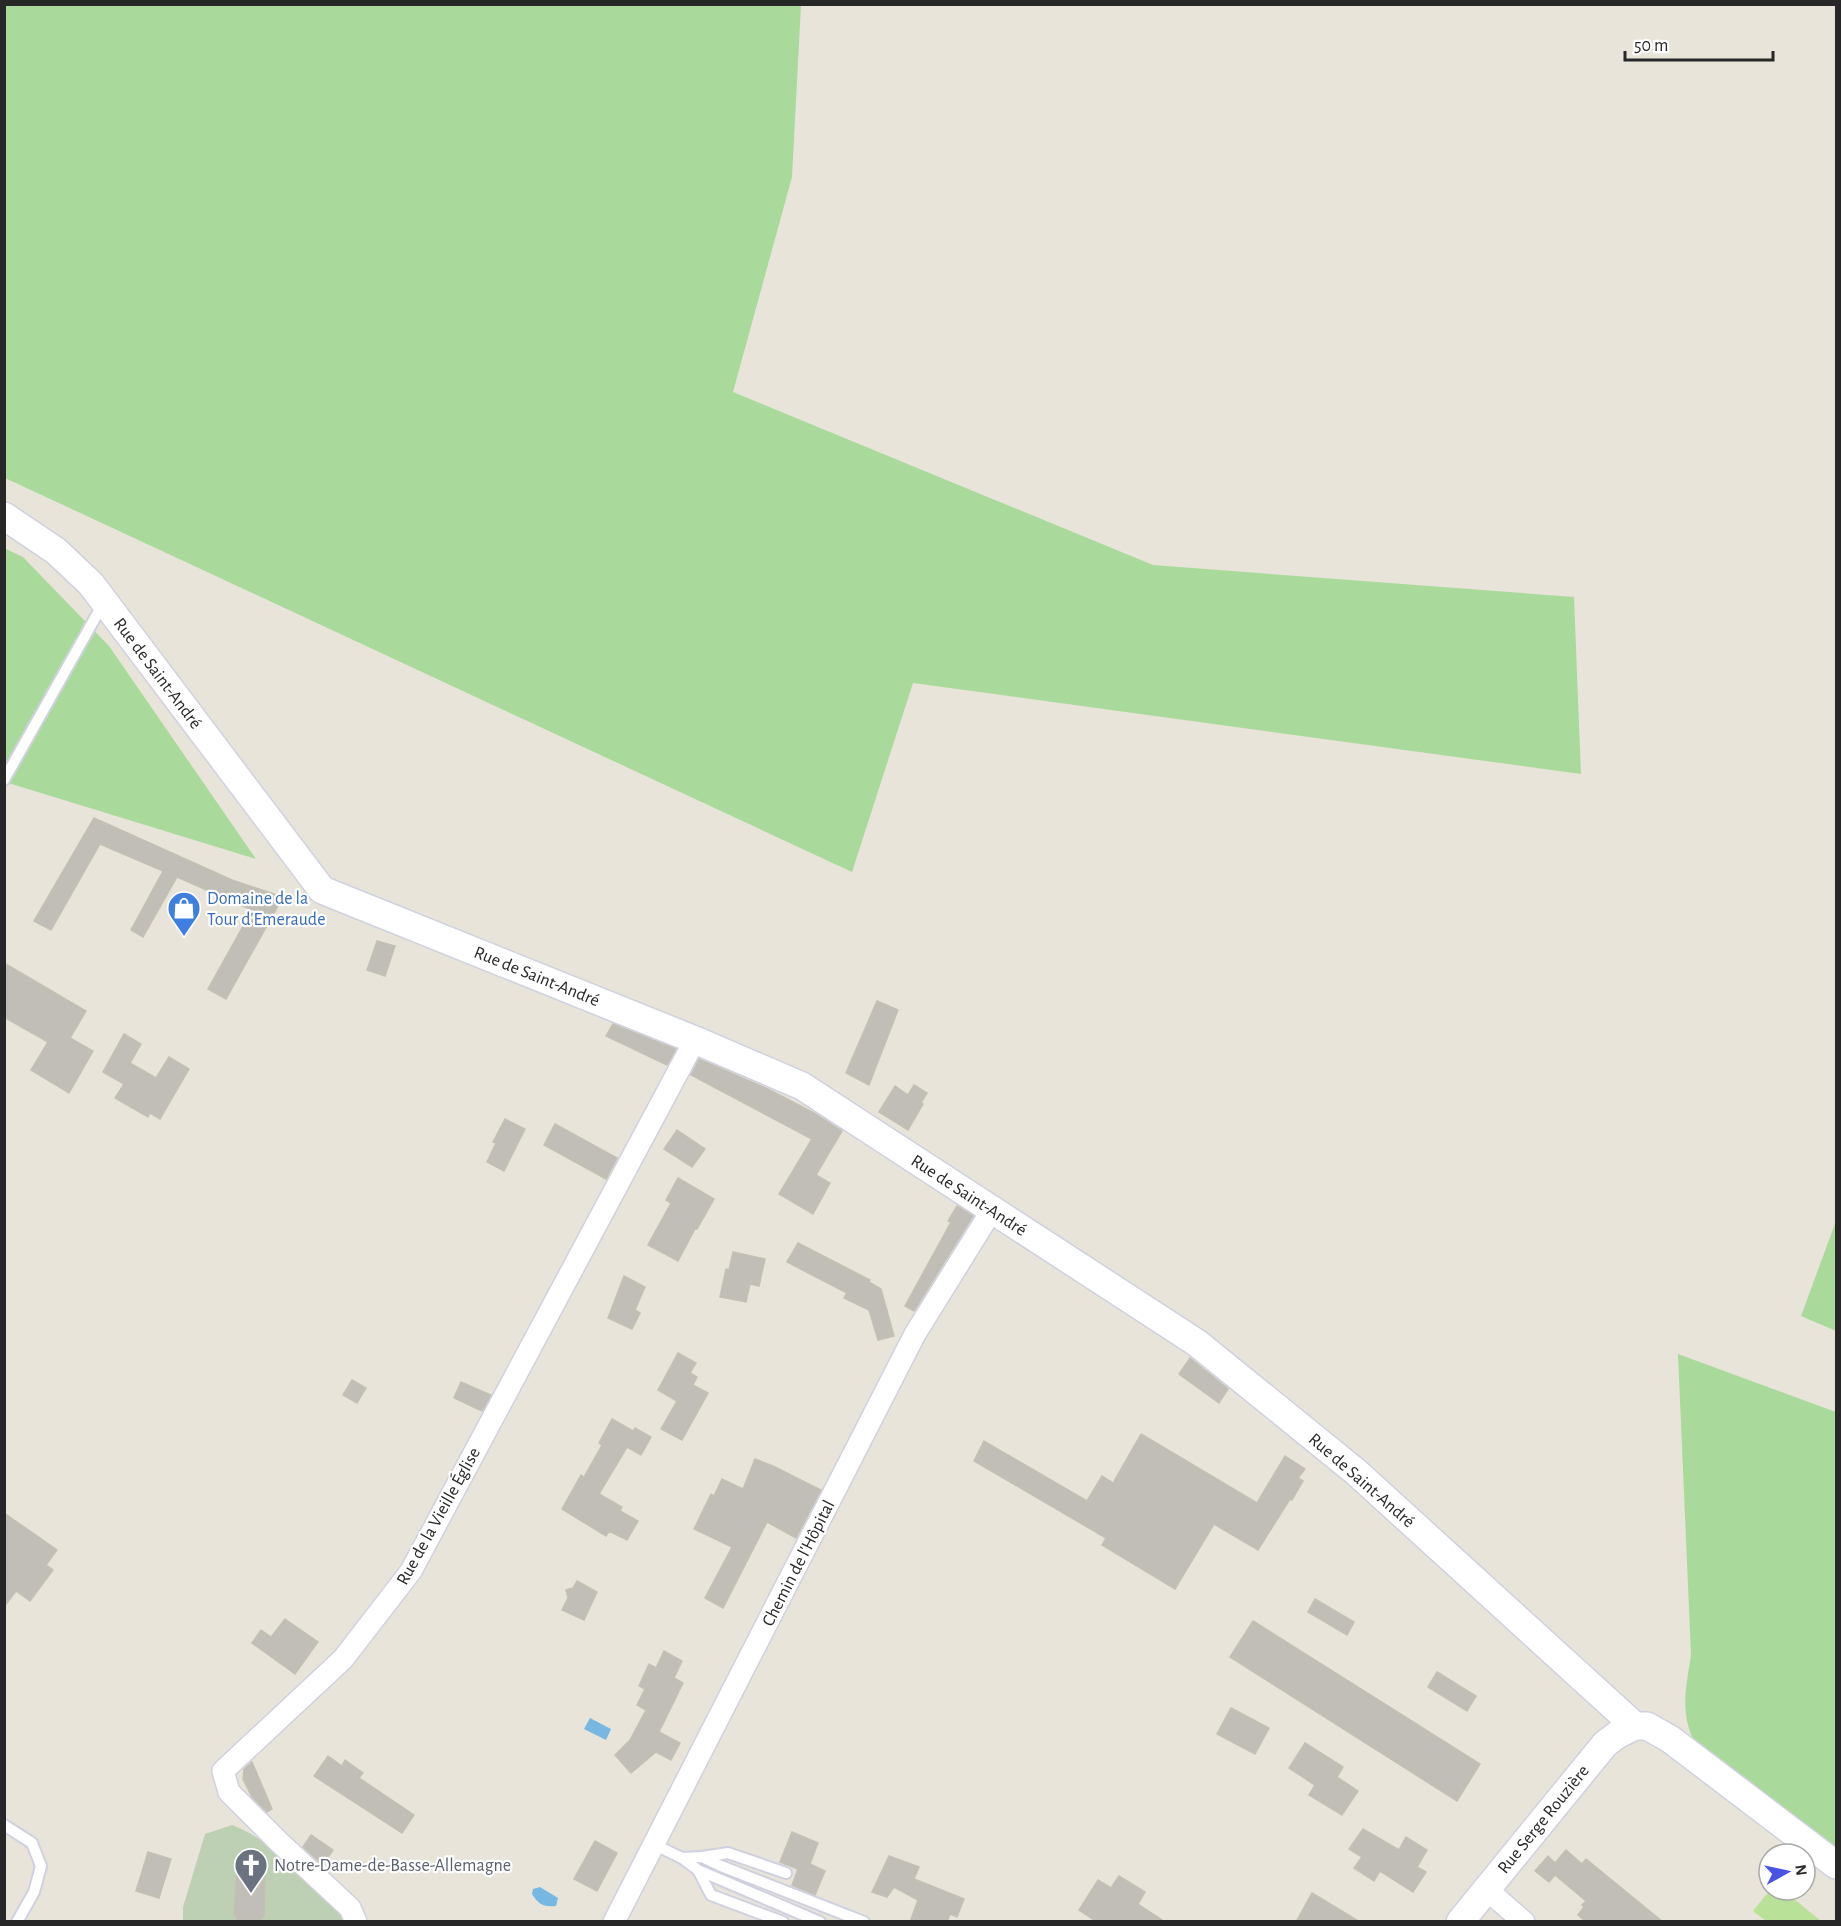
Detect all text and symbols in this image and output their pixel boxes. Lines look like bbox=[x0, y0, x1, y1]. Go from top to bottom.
scale bar bbox=[1625, 24, 1774, 62]
text: 50 m bbox=[1634, 37, 1668, 55]
street label: Rue de Saint-André bbox=[110, 615, 205, 732]
shop icon: Domaine de la Tour d'Emeraude bbox=[166, 890, 202, 937]
place label: Domaine de la Tour d'Emeraude bbox=[207, 890, 326, 929]
street label: Rue de Saint-André bbox=[471, 944, 602, 1010]
street label: Rue de Saint-André bbox=[907, 1152, 1029, 1240]
street label: Rue de Saint-André bbox=[1305, 1430, 1418, 1531]
street label: Rue de la Vieille Église bbox=[391, 1443, 484, 1588]
street label: Chemin de l'Hôpital bbox=[759, 1497, 838, 1629]
street label: Rue Serge Rouzière bbox=[1495, 1762, 1593, 1877]
north arrow bbox=[1757, 1842, 1817, 1902]
church icon: Notre-Dame-de-Basse-Allemagne bbox=[233, 1847, 269, 1894]
place label: Notre-Dame-de-Basse-Allemagne bbox=[274, 1857, 511, 1875]
text: N bbox=[1792, 1863, 1810, 1877]

